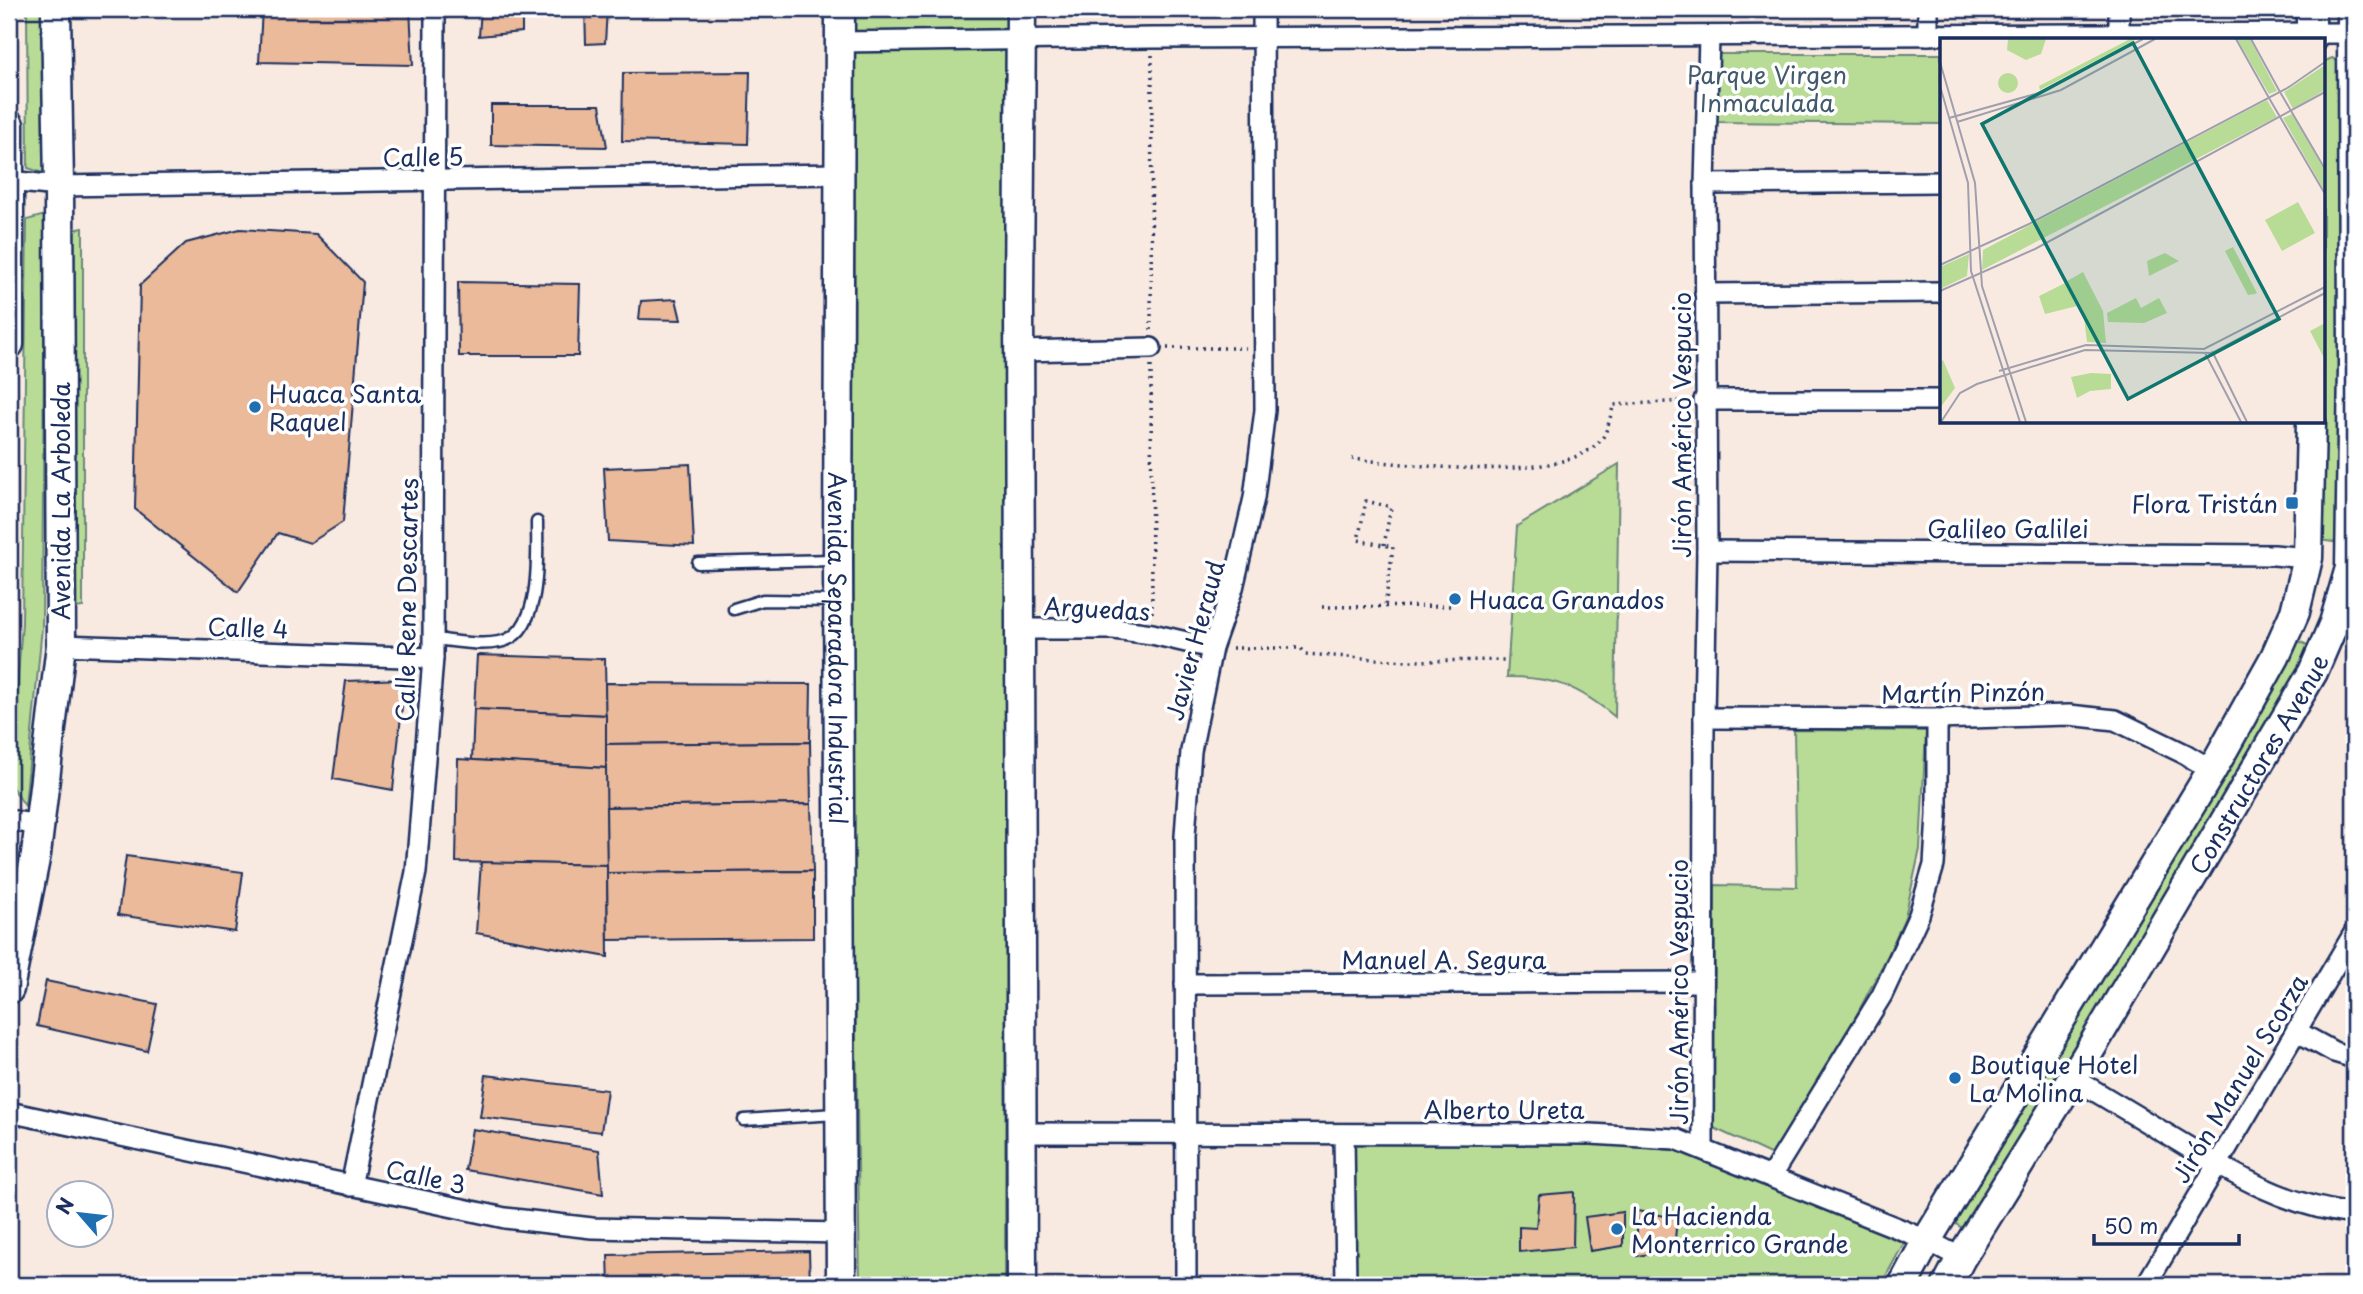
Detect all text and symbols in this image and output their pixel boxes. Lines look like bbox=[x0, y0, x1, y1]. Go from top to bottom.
inset map bbox=[1940, 38, 2324, 424]
park label: Parque Virgen Inmaculada bbox=[1687, 56, 1847, 120]
street label: Calle 5 bbox=[382, 137, 464, 175]
street label: Jirón Américo Vespucio bbox=[1663, 292, 1699, 558]
place label: Huaca Santa Raquel bbox=[269, 375, 422, 439]
street label: Avenida La Arboleda bbox=[42, 382, 78, 620]
marker: Huaca Santa Raquel bbox=[247, 399, 263, 415]
street label: Avenida Separadora Industrial bbox=[820, 472, 857, 824]
street label: Calle Rene Descartes bbox=[386, 478, 426, 722]
place label: Flora Tristán bbox=[2131, 485, 2278, 521]
marker: Flora Tristán bbox=[2284, 495, 2300, 511]
street label: Galileo Galilei bbox=[1927, 510, 2089, 546]
street label: Javier Heraud bbox=[1155, 556, 1233, 724]
place label: Huaca Granados bbox=[1469, 581, 1664, 617]
street label: Arguedas bbox=[1043, 587, 1151, 629]
marker: Huaca Granados bbox=[1447, 591, 1463, 607]
street label: Calle 4 bbox=[207, 608, 289, 646]
street label: Constructores Avenue bbox=[2180, 648, 2337, 881]
street label: Martín Pinzón bbox=[1881, 673, 2045, 711]
street label: Jirón Américo Vespucio bbox=[1660, 859, 1696, 1125]
street label: Manuel A. Segura bbox=[1342, 941, 1547, 977]
street label: Jirón Manuel Scorza bbox=[2162, 967, 2316, 1189]
place label: Boutique Hotel La Molina bbox=[1969, 1046, 2138, 1110]
marker: Boutique Hotel La Molina bbox=[1947, 1070, 1963, 1086]
street label: Alberto Ureta bbox=[1424, 1091, 1584, 1127]
street label: Calle 3 bbox=[383, 1150, 469, 1202]
north arrow bbox=[46, 1178, 116, 1248]
text: N bbox=[48, 1192, 80, 1219]
place label: La Hacienda Monterrico Grande bbox=[1631, 1197, 1849, 1261]
scale bar bbox=[2094, 1203, 2239, 1247]
text: 50 m bbox=[2104, 1209, 2158, 1241]
marker: La Hacienda Monterrico Grande bbox=[1609, 1221, 1625, 1237]

